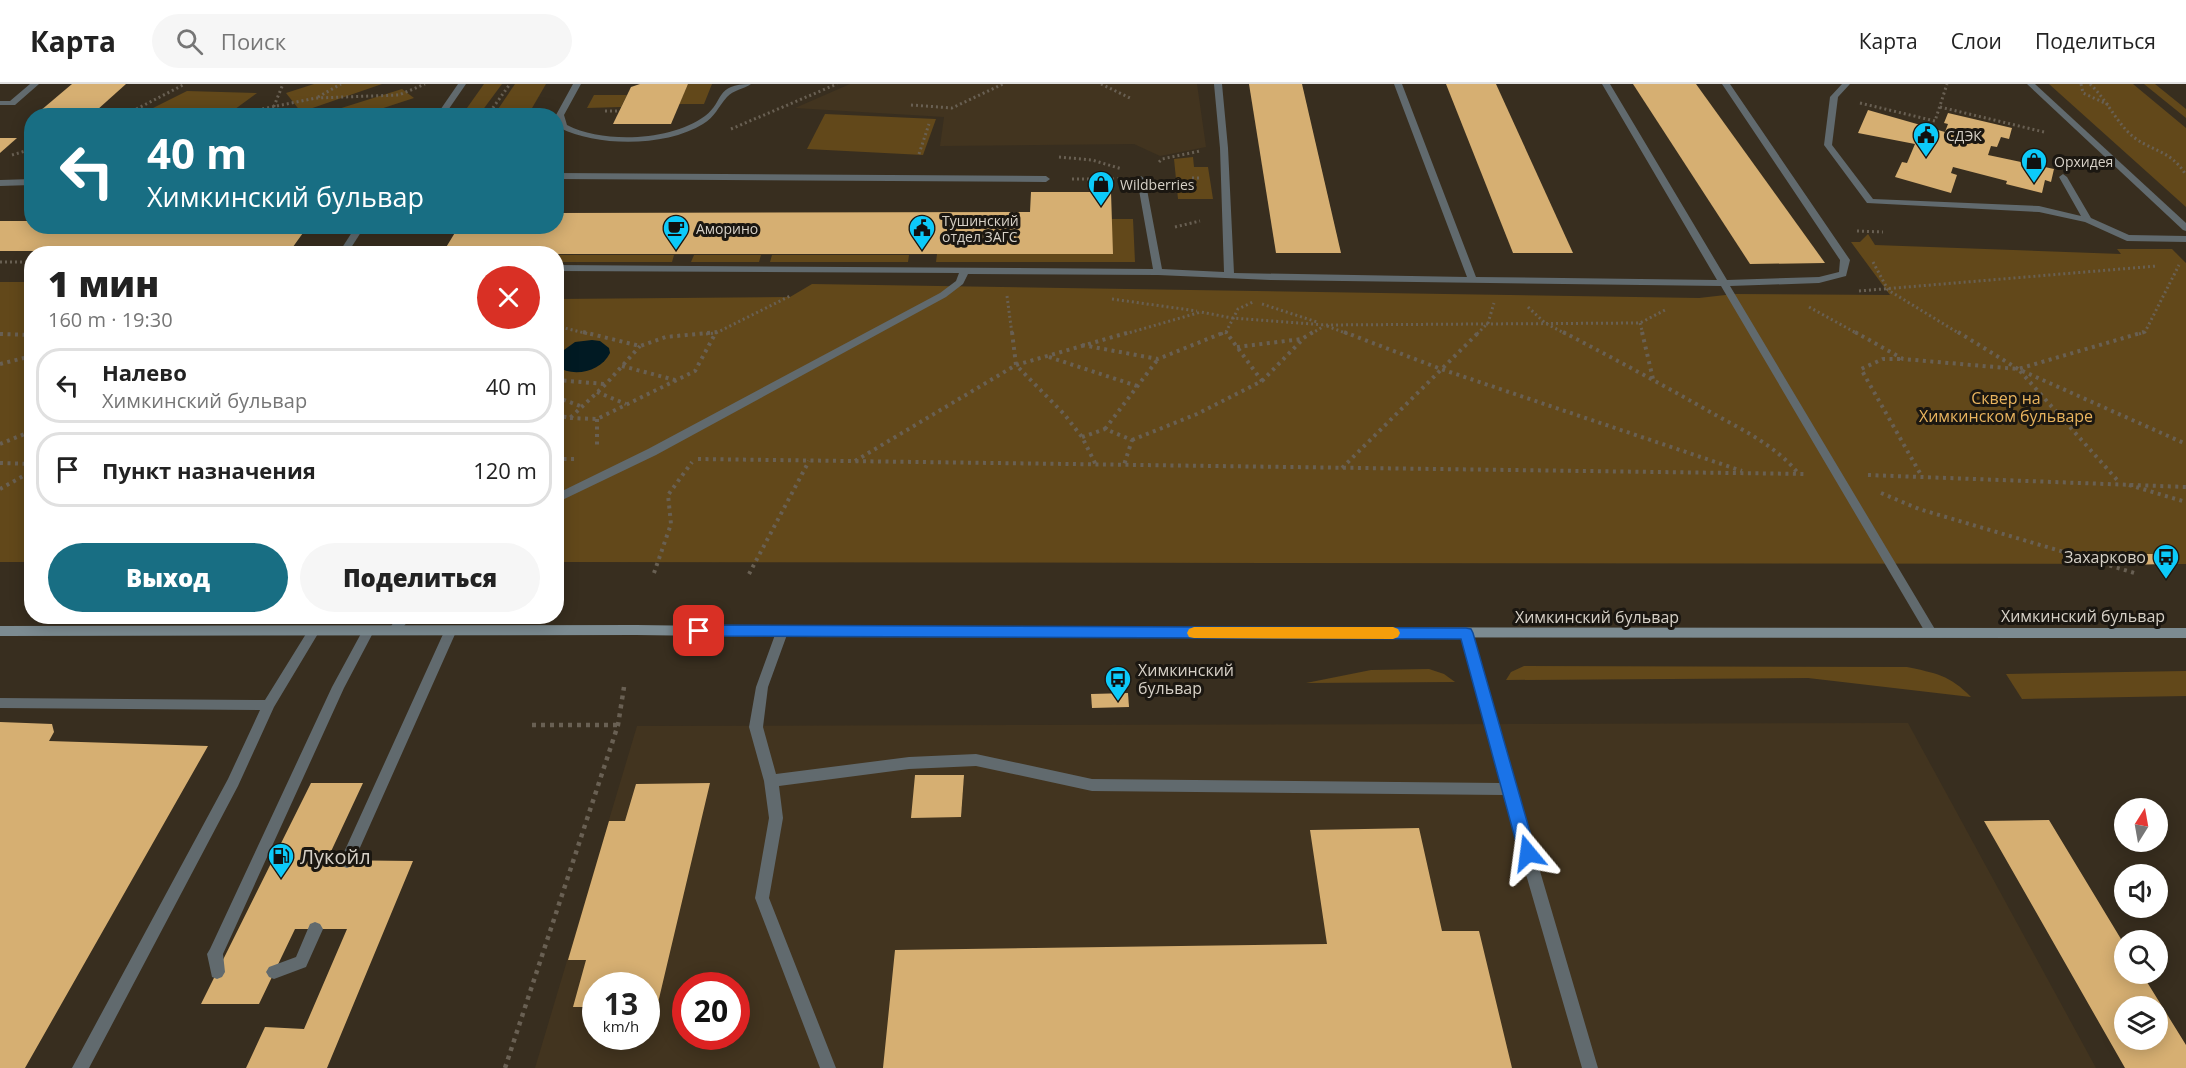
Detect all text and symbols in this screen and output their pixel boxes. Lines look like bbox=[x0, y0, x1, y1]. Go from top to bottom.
search box bbox=[152, 14, 572, 68]
text: Карта bbox=[30, 22, 116, 60]
icon: search bbox=[173, 25, 206, 58]
text: Поиск bbox=[221, 26, 286, 56]
text: Карта bbox=[1859, 27, 1918, 55]
text: Слои bbox=[1951, 27, 2002, 55]
text: Поделиться bbox=[2035, 27, 2156, 55]
public building icon: СДЭК bbox=[1911, 120, 1941, 158]
text: 40 m bbox=[147, 124, 247, 181]
place label: СДЭК bbox=[1946, 126, 1982, 145]
icon: left bbox=[48, 132, 126, 210]
shop icon: Орхидея bbox=[2019, 146, 2049, 184]
place label: Орхидея bbox=[2054, 152, 2113, 171]
shop icon: Wildberries bbox=[1086, 169, 1116, 207]
place label: Wildberries bbox=[1120, 175, 1195, 194]
text: Химкинский бульвар bbox=[147, 178, 424, 215]
place label: Тушинский отдел ЗАГС bbox=[942, 211, 1019, 246]
cafe icon: Аморино bbox=[661, 213, 691, 251]
public building icon: Тушинский отдел ЗАГС bbox=[907, 213, 937, 251]
place label: Аморино bbox=[696, 219, 758, 238]
text: 1 мин bbox=[48, 259, 159, 308]
button: close bbox=[477, 266, 540, 329]
text: 160 m · 19:30 bbox=[48, 306, 173, 333]
text: Налево bbox=[102, 357, 187, 387]
icon: left bbox=[51, 369, 84, 402]
text: 40 m bbox=[486, 371, 537, 401]
text: Химкинский бульвар bbox=[102, 387, 307, 414]
park label: Сквер на Химкинском бульваре bbox=[1919, 387, 2093, 427]
icon: arrive bbox=[51, 453, 84, 486]
text: Пункт назначения bbox=[102, 455, 316, 485]
text: 120 m bbox=[473, 455, 537, 485]
bus stop icon: Захарково bbox=[2151, 542, 2181, 580]
button: Выход bbox=[48, 543, 288, 612]
button: Поделиться bbox=[300, 543, 540, 612]
place label: Захарково bbox=[2064, 546, 2146, 568]
pin bbox=[673, 605, 724, 656]
street label: Химкинский бульвар bbox=[2001, 605, 2165, 627]
street label: Химкинский бульвар bbox=[1515, 606, 1679, 628]
icon: arrive bbox=[682, 614, 715, 647]
place label: Химкинский бульвар bbox=[1138, 659, 1234, 699]
bus stop icon: Химкинский бульвар bbox=[1103, 664, 1133, 702]
north arrow bbox=[2114, 798, 2168, 852]
map controls bbox=[2114, 798, 2168, 1050]
position arrow bbox=[1496, 821, 1560, 885]
fuel station icon: Лукойл bbox=[266, 841, 296, 879]
place label: Лукойл bbox=[300, 843, 371, 870]
button: sound bbox=[2114, 864, 2168, 918]
button: search bbox=[2114, 930, 2168, 984]
speed limit sign: 20 bbox=[672, 972, 750, 1050]
text: 13 bbox=[604, 983, 638, 1024]
button: layers bbox=[2114, 996, 2168, 1050]
text: km/h bbox=[603, 1016, 639, 1036]

